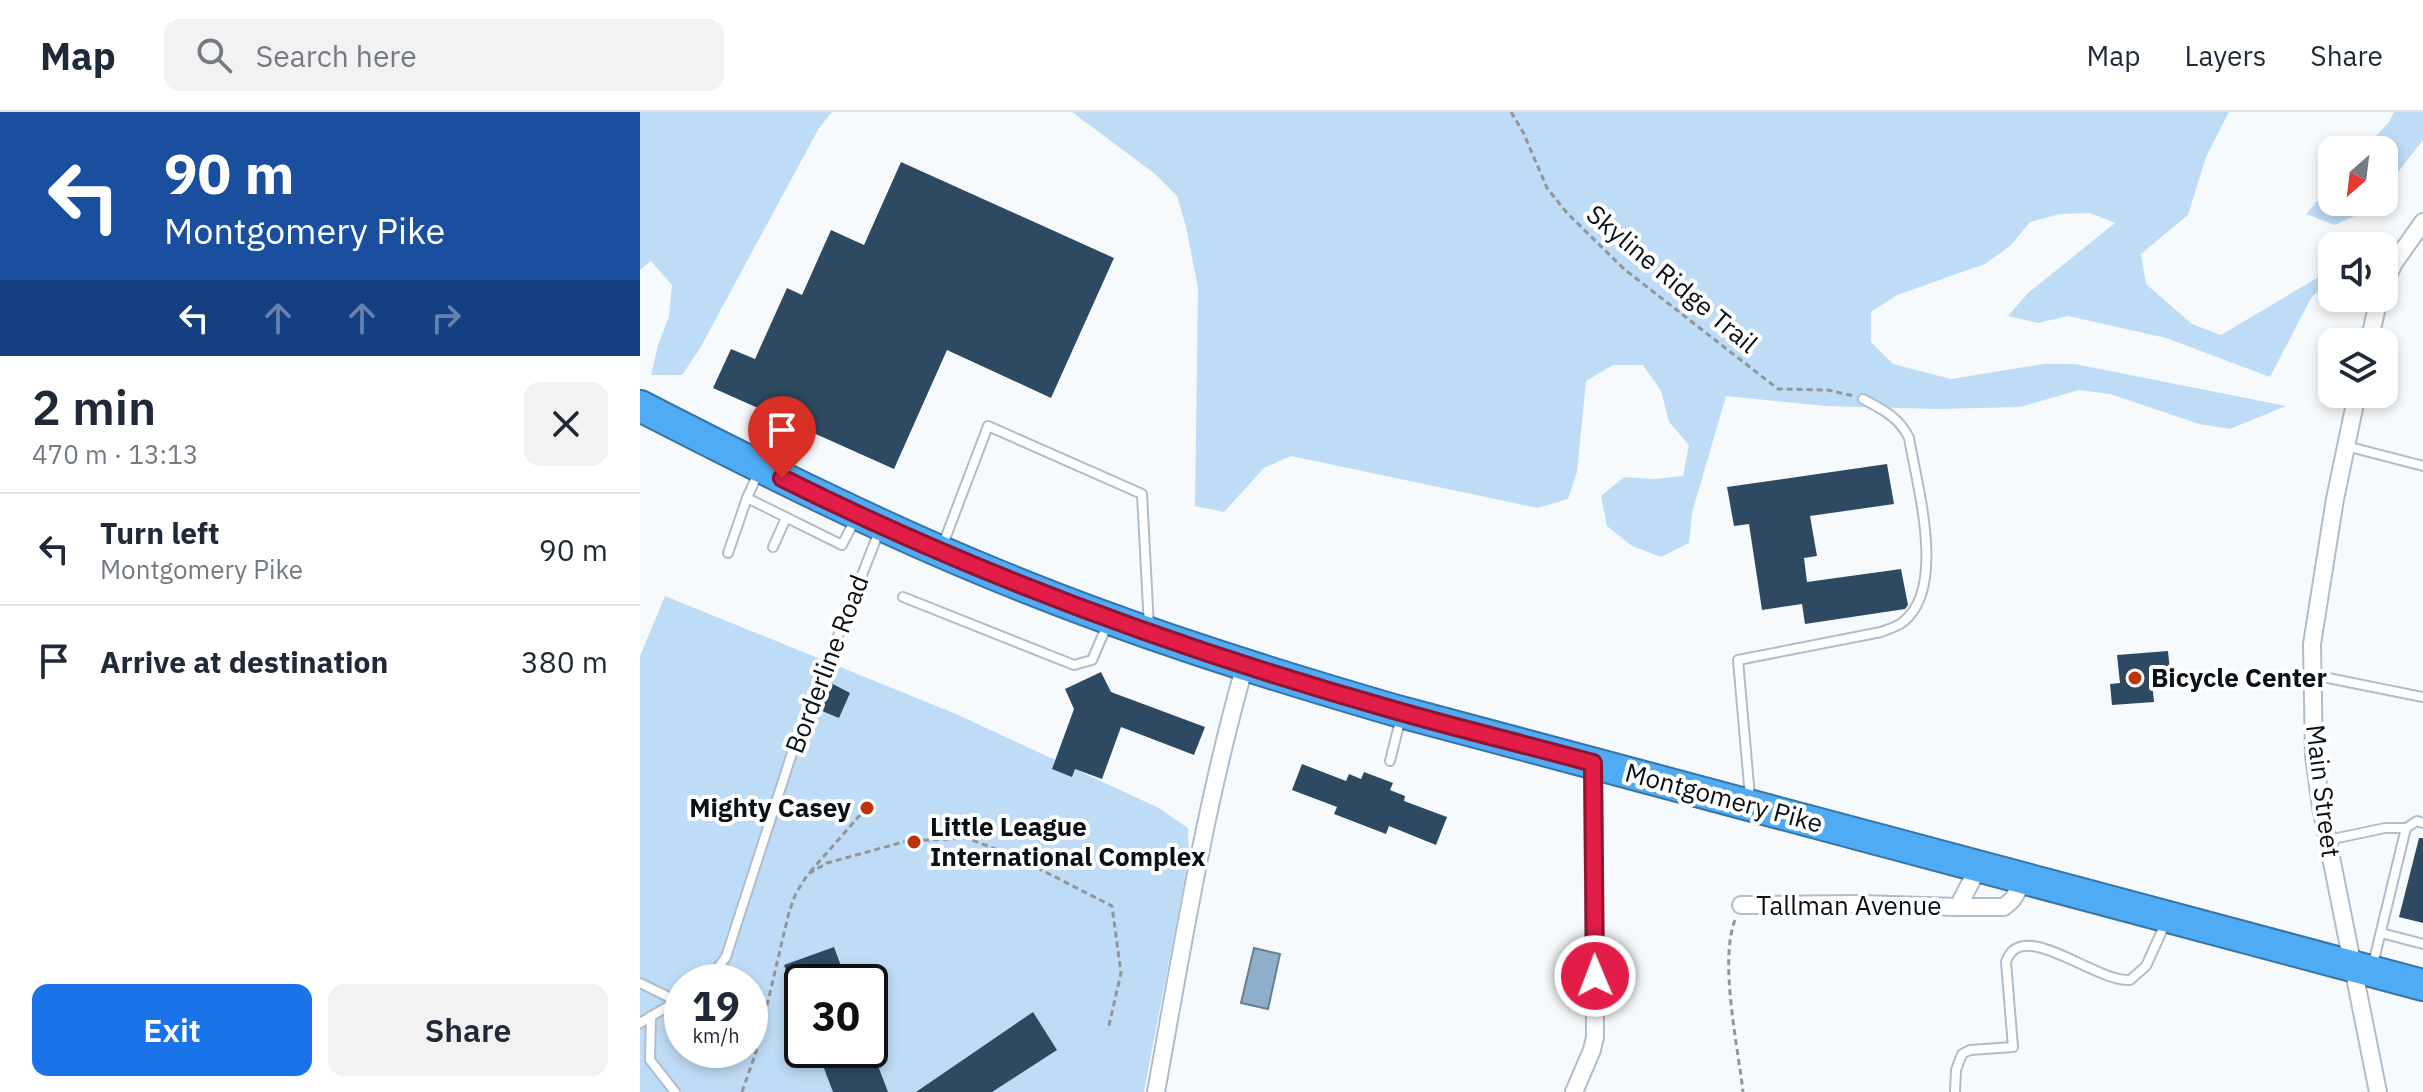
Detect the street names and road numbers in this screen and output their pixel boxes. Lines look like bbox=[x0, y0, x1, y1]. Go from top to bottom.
street label: Skyline Ridge Trail bbox=[1580, 197, 1765, 360]
street label: Borderline Road bbox=[776, 570, 876, 758]
street label: Main Street bbox=[2299, 722, 2349, 859]
street label: Montgomery Pike bbox=[1622, 754, 1827, 840]
street label: Tallman Avenue bbox=[1756, 888, 1942, 922]

